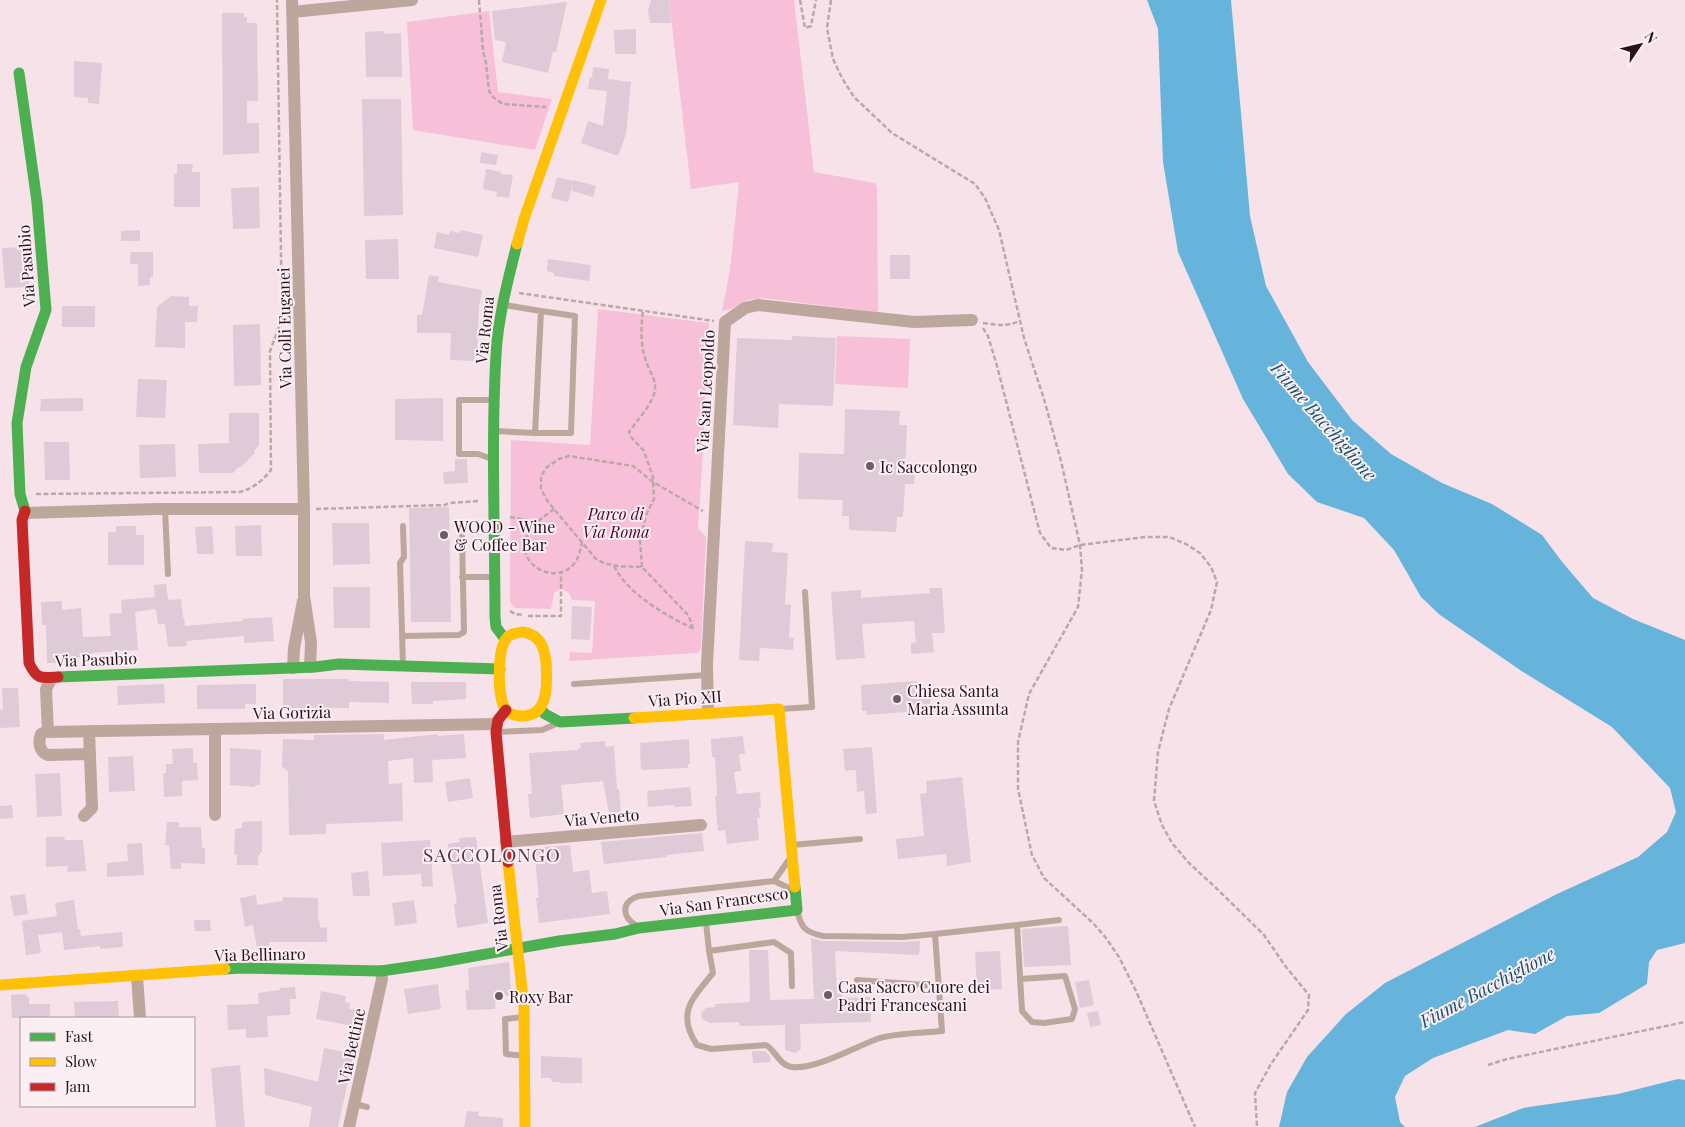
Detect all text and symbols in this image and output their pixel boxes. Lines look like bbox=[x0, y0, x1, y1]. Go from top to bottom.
north arrow bbox=[1615, 20, 1665, 70]
text: N bbox=[1640, 28, 1662, 47]
street label: Via Pasubio bbox=[13, 224, 39, 309]
street label: Via Colli Euganei bbox=[272, 267, 296, 390]
street label: Via Roma bbox=[470, 295, 498, 366]
street label: Via San Leopoldo bbox=[691, 329, 719, 454]
water label: Fiume Bacchiglione bbox=[1265, 356, 1382, 486]
place label: Ic Saccolongo bbox=[880, 456, 978, 477]
marker: Ic Saccolongo bbox=[864, 460, 876, 472]
park label: Parco di Via Roma bbox=[582, 503, 650, 542]
place label: WOOD - Wine & Coffee Bar bbox=[453, 516, 555, 555]
marker: WOOD - Wine & Coffee Bar bbox=[438, 529, 450, 541]
street label: Via Pasubio bbox=[54, 647, 138, 671]
place label: Chiesa Santa Maria Assunta bbox=[907, 680, 1009, 719]
street label: Via Pio XII bbox=[647, 685, 722, 711]
marker: Chiesa Santa Maria Assunta bbox=[891, 693, 903, 705]
street label: Via Gorizia bbox=[252, 701, 331, 723]
street label: Via Veneto bbox=[563, 803, 640, 831]
district label: SACCOLONGO bbox=[423, 841, 561, 867]
street label: Via San Francesco bbox=[657, 882, 790, 921]
street label: Via Roma bbox=[483, 883, 513, 954]
water label: Fiume Bacchiglione bbox=[1414, 941, 1559, 1033]
street label: Via Bellinaro bbox=[213, 943, 306, 965]
place label: Casa Sacro Cuore dei Padri Francescani bbox=[838, 976, 990, 1015]
place label: Roxy Bar bbox=[509, 986, 573, 1007]
marker: Casa Sacro Cuore dei Padri Francescani bbox=[822, 989, 834, 1001]
marker: Roxy Bar bbox=[493, 990, 505, 1002]
street label: Via Bettine bbox=[332, 1006, 369, 1087]
legend bbox=[20, 1017, 195, 1107]
text: Fast bbox=[65, 1026, 94, 1046]
text: Slow bbox=[65, 1051, 97, 1071]
text: Jam bbox=[64, 1076, 91, 1096]

